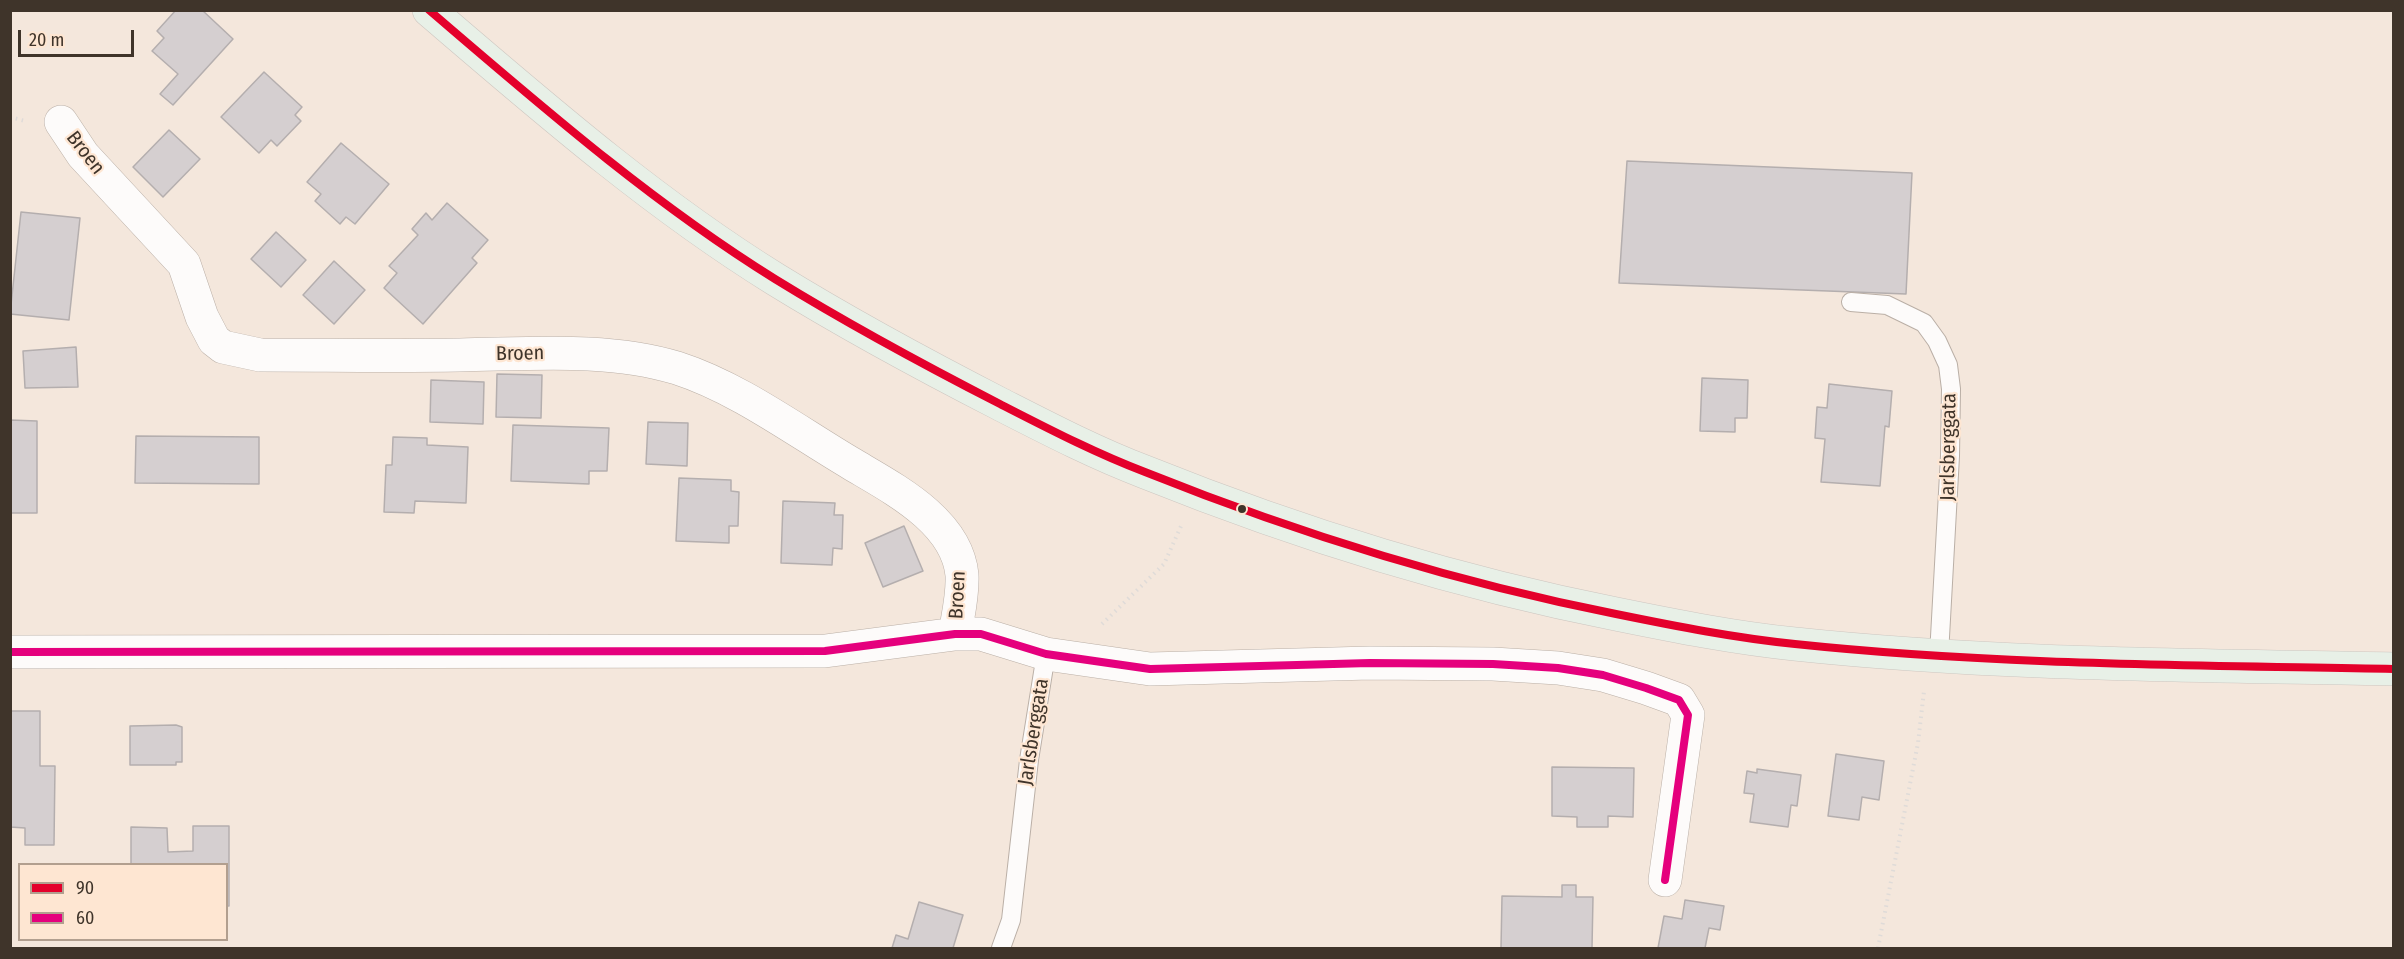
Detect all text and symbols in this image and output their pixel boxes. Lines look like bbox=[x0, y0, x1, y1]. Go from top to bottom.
scale bar bbox=[21, 18, 136, 56]
text: 20 m bbox=[29, 29, 64, 51]
street label: Broen bbox=[61, 127, 109, 179]
street label: Broen bbox=[496, 342, 544, 366]
street label: Jarlsberggata bbox=[1936, 393, 1962, 501]
unlabelled marker bbox=[1236, 503, 1248, 515]
street label: Broen bbox=[945, 570, 971, 620]
street label: Jarlsberggata bbox=[1014, 677, 1054, 787]
legend bbox=[18, 863, 228, 941]
text: 90 bbox=[76, 877, 94, 899]
text: 60 bbox=[76, 907, 94, 929]

